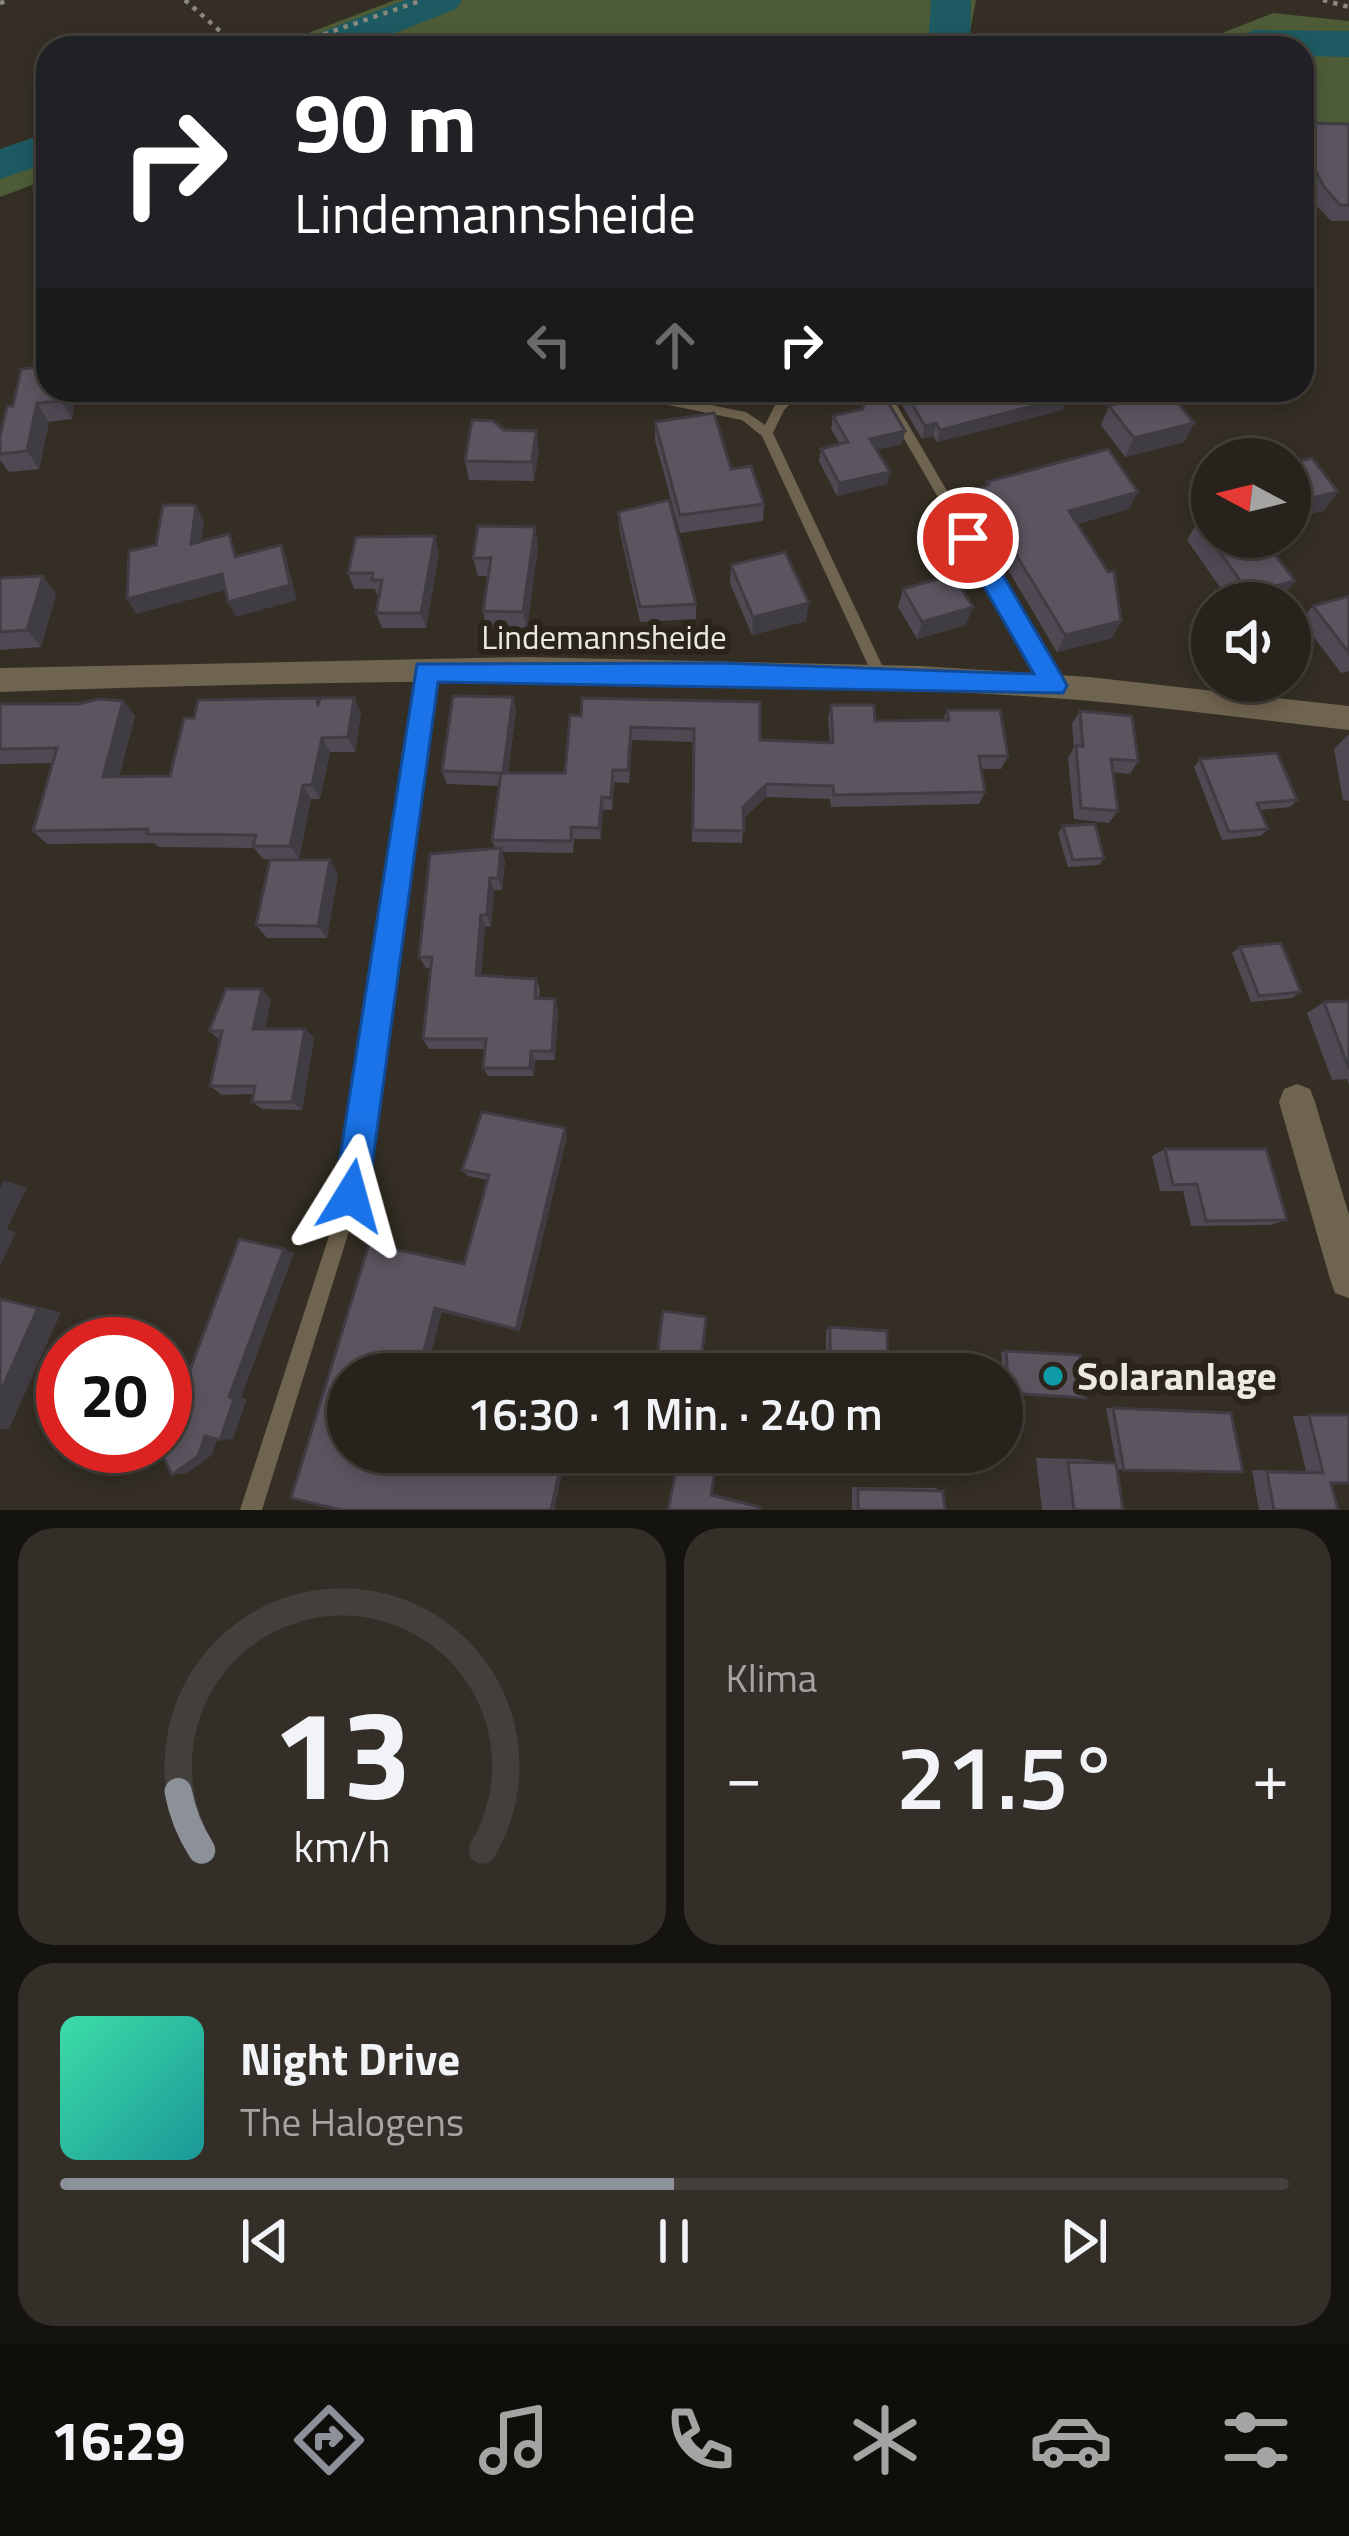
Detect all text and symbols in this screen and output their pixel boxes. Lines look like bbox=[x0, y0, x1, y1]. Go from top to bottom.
text: 90 m bbox=[294, 57, 477, 185]
icon: right bbox=[96, 84, 252, 240]
text: Lindemannsheide bbox=[294, 172, 696, 254]
icon: left bbox=[516, 312, 582, 378]
icon: ahead bbox=[642, 312, 708, 378]
icon: right bbox=[768, 312, 834, 378]
north arrow bbox=[1191, 438, 1311, 558]
map controls bbox=[1191, 438, 1311, 702]
pin bbox=[917, 487, 1019, 589]
icon: arrive bbox=[935, 505, 1001, 571]
button: sound bbox=[1191, 582, 1311, 702]
street label: Lindemannsheide bbox=[481, 612, 727, 662]
position arrow bbox=[288, 1133, 414, 1259]
speed limit sign: 20 bbox=[36, 1317, 192, 1473]
place label: Solaranlage bbox=[1077, 1346, 1277, 1405]
marker: Solaranlage bbox=[1040, 1363, 1066, 1389]
text: 16:30 · 1 Min. · 240 m bbox=[467, 1379, 883, 1447]
text: Klima bbox=[726, 1648, 817, 1707]
text: 13 bbox=[272, 1658, 412, 1847]
text: 21.5° bbox=[896, 1707, 1119, 1844]
text: − bbox=[726, 1725, 762, 1826]
text: + bbox=[1252, 1725, 1289, 1826]
text: km/h bbox=[293, 1812, 390, 1878]
text: Night Drive bbox=[240, 2024, 460, 2092]
text: The Halogens bbox=[240, 2092, 464, 2151]
icon: previous bbox=[232, 2208, 298, 2274]
icon: pause bbox=[641, 2208, 707, 2274]
icon: next bbox=[1051, 2208, 1117, 2274]
icon: directions bbox=[287, 2398, 371, 2482]
icon: music bbox=[472, 2398, 556, 2482]
icon: phone bbox=[658, 2398, 742, 2482]
icon: climate bbox=[843, 2398, 927, 2482]
icon: car bbox=[1029, 2398, 1113, 2482]
icon: filters bbox=[1214, 2398, 1298, 2482]
text: 16:29 bbox=[51, 2399, 186, 2481]

